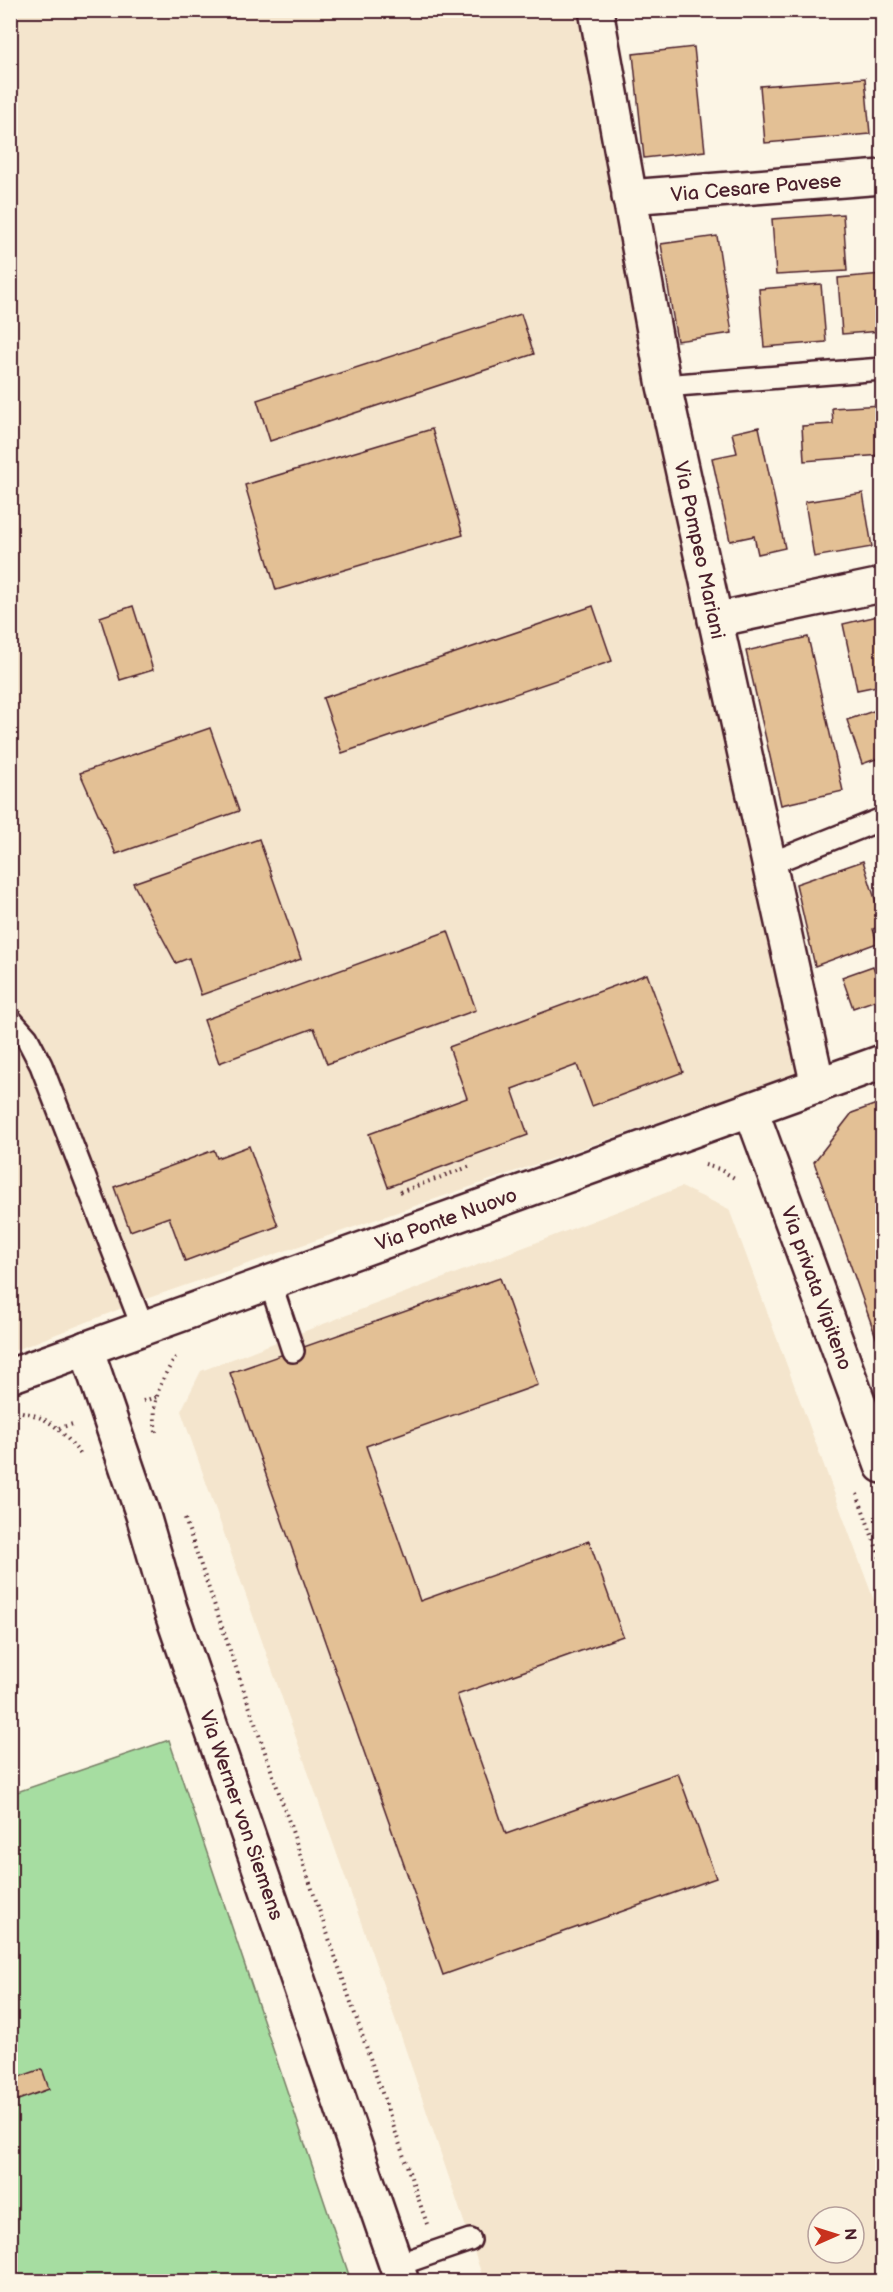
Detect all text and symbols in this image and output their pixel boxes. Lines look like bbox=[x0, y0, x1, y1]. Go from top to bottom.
street label: Via Cesare Pavese bbox=[670, 169, 843, 207]
street label: Via Pompeo Mariani bbox=[668, 459, 730, 641]
street label: Via Ponte Nuovo bbox=[372, 1183, 521, 1257]
street label: Via privata Vipiteno bbox=[775, 1203, 857, 1373]
street label: Via Werner von Siemens bbox=[194, 1707, 288, 1923]
north arrow bbox=[806, 2205, 866, 2265]
text: N bbox=[840, 2228, 859, 2241]

